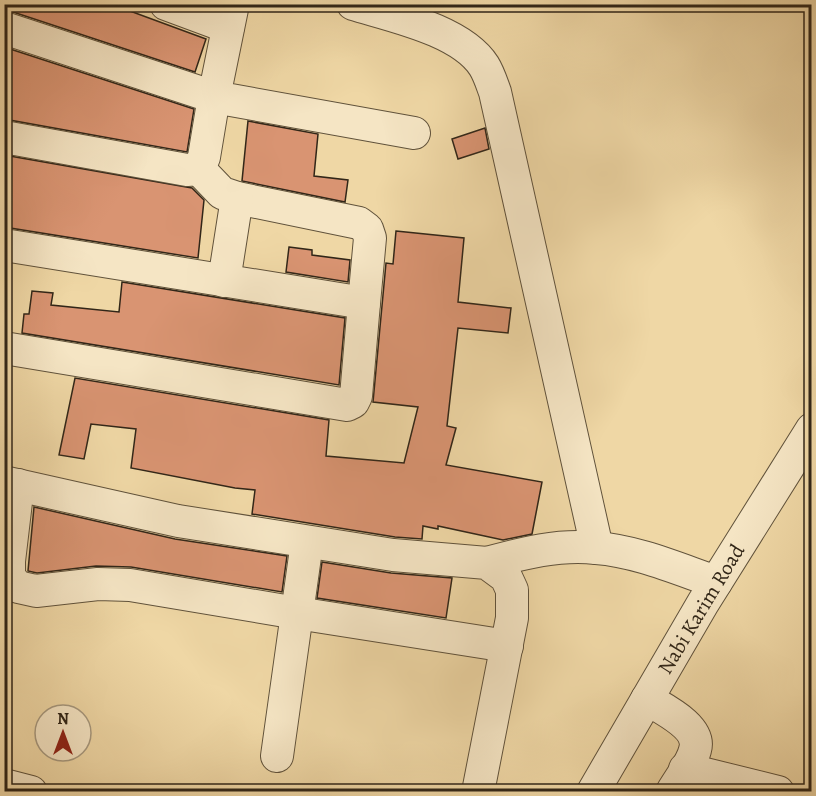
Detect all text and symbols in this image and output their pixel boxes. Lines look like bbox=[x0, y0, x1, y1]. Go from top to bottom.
street label: Nabi Karim Road bbox=[651, 538, 751, 679]
north arrow bbox=[33, 703, 93, 763]
text: N bbox=[57, 708, 69, 730]

